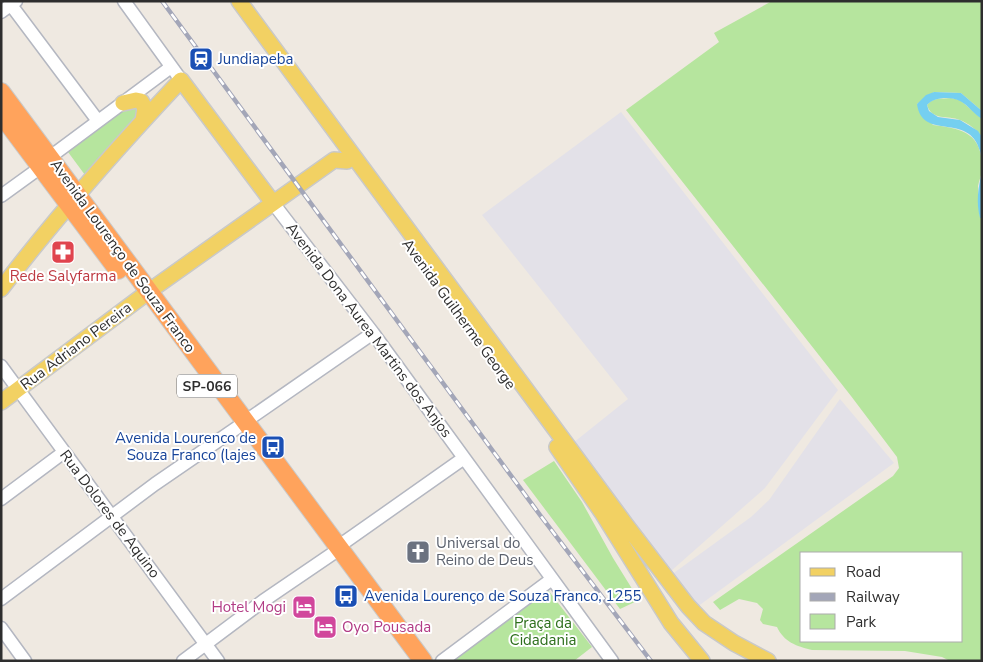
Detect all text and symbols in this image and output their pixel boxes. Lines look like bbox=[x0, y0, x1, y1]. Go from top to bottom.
station icon: Jundiapeba bbox=[188, 46, 214, 72]
place label: Jundiapeba bbox=[217, 49, 293, 69]
street label: Avenida Lourenço de Souza Franco bbox=[46, 155, 200, 357]
street label: Avenida Dona Aurea Martins dos Anjos bbox=[281, 218, 457, 442]
street label: Avenida Guilherme George bbox=[398, 235, 521, 393]
pharmacy icon: Rede Salyfarma bbox=[50, 239, 76, 265]
place label: Rede Salyfarma bbox=[10, 266, 116, 286]
street label: Rua Adriano Pereira bbox=[16, 298, 136, 394]
road number: SP-066 bbox=[177, 374, 237, 398]
place label: Avenida Lourenco de Souza Franco (lajes bbox=[115, 428, 256, 465]
bus stop icon: Avenida Lourenco de Souza Franco (lajes bbox=[260, 434, 286, 460]
street label: Rua Dolores de Aquino bbox=[55, 446, 165, 582]
place label: Universal do Reino de Deus bbox=[436, 533, 533, 570]
church icon: Universal do Reino de Deus bbox=[405, 539, 431, 565]
legend bbox=[800, 552, 963, 642]
text: Road bbox=[846, 562, 881, 582]
bus stop icon: Avenida Lourenço de Souza Franco, 1255 bbox=[333, 583, 359, 609]
place label: Avenida Lourenço de Souza Franco, 1255 bbox=[364, 586, 641, 606]
text: Railway bbox=[846, 587, 900, 607]
hotel icon: Hotel Mogi bbox=[291, 594, 317, 620]
place label: Hotel Mogi bbox=[211, 597, 286, 617]
text: Park bbox=[846, 612, 876, 632]
park label: Praça da Cidadania bbox=[510, 613, 576, 650]
hotel icon: Oyo Pousada bbox=[312, 614, 338, 640]
place label: Oyo Pousada bbox=[342, 617, 431, 637]

